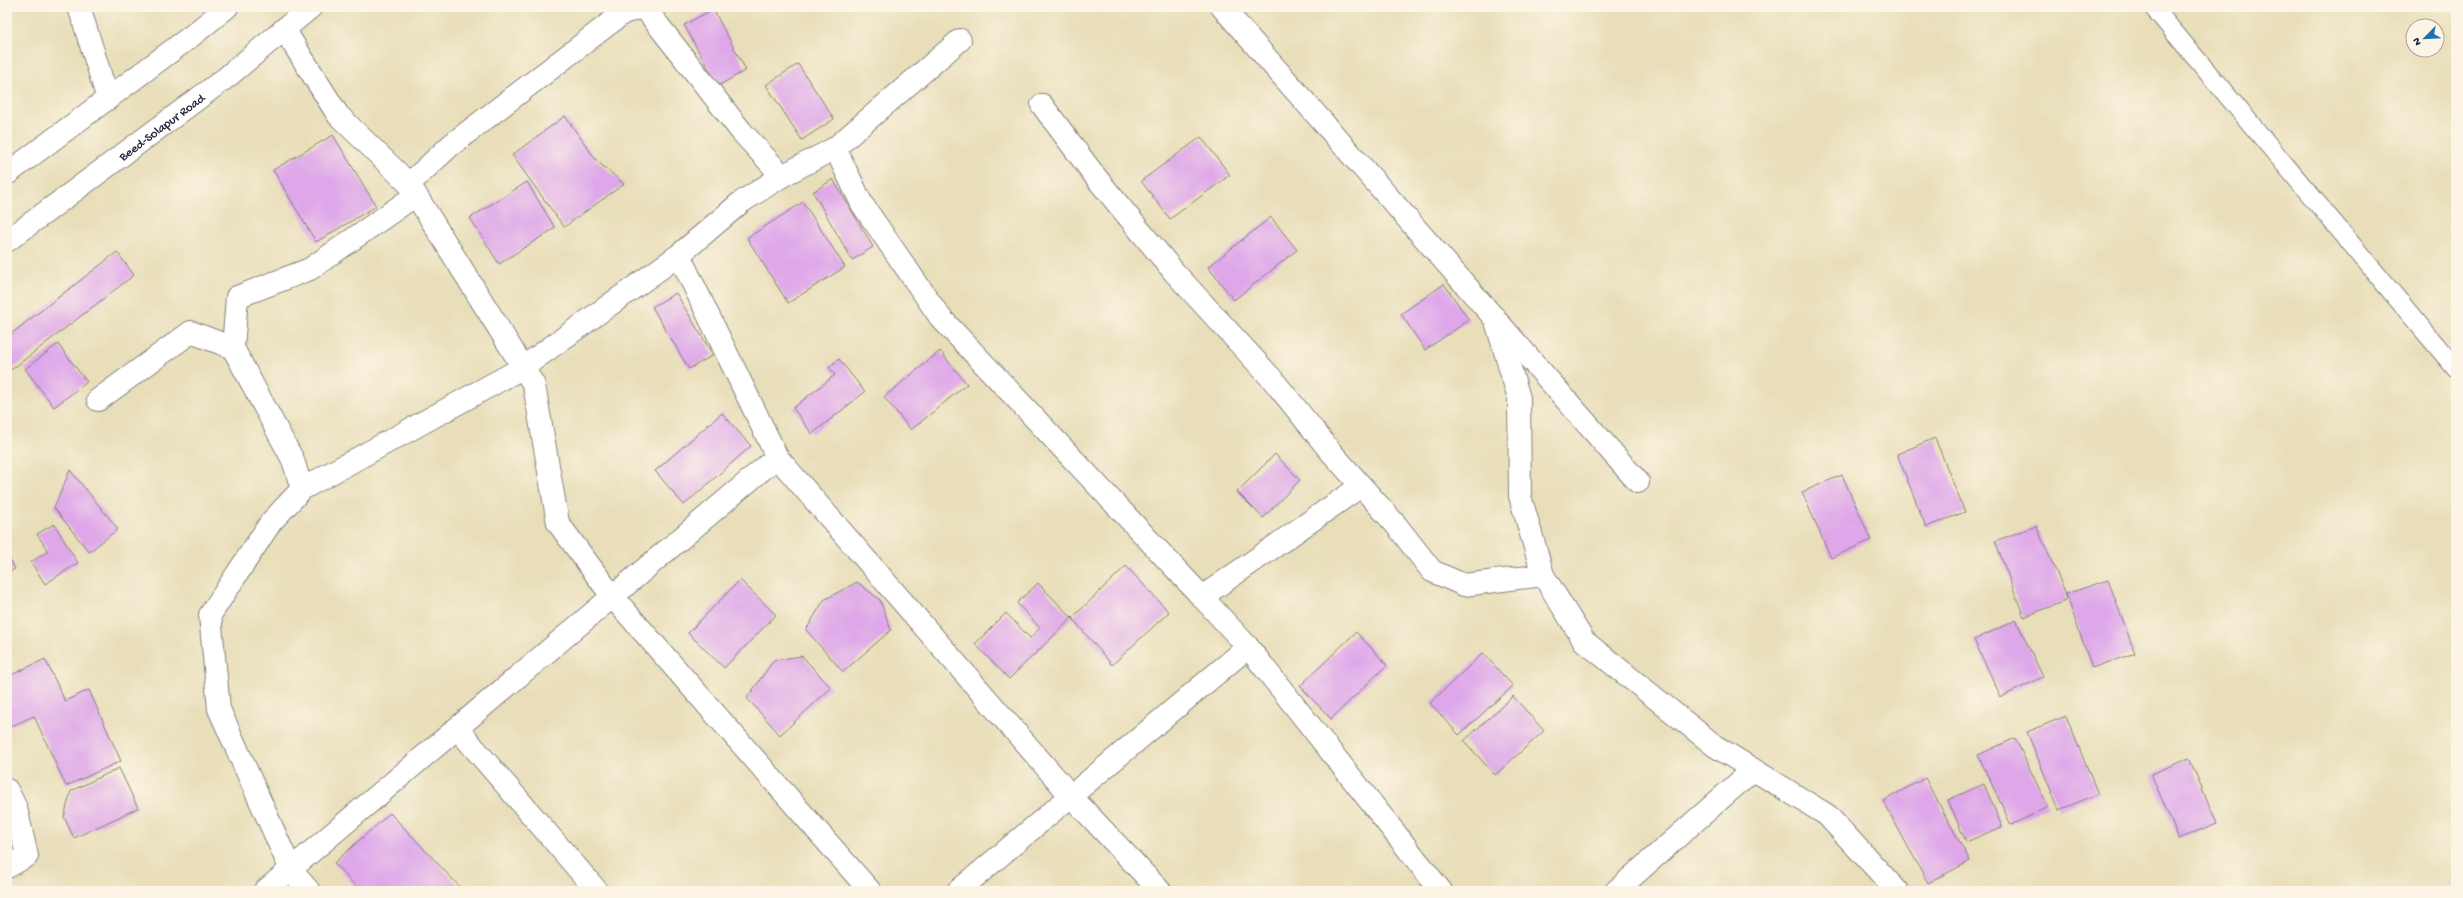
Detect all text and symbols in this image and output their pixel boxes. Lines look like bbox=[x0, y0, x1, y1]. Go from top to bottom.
north arrow bbox=[2405, 18, 2445, 58]
text: N bbox=[2411, 36, 2425, 47]
street label: Beed-Solapur Road bbox=[116, 91, 209, 166]

